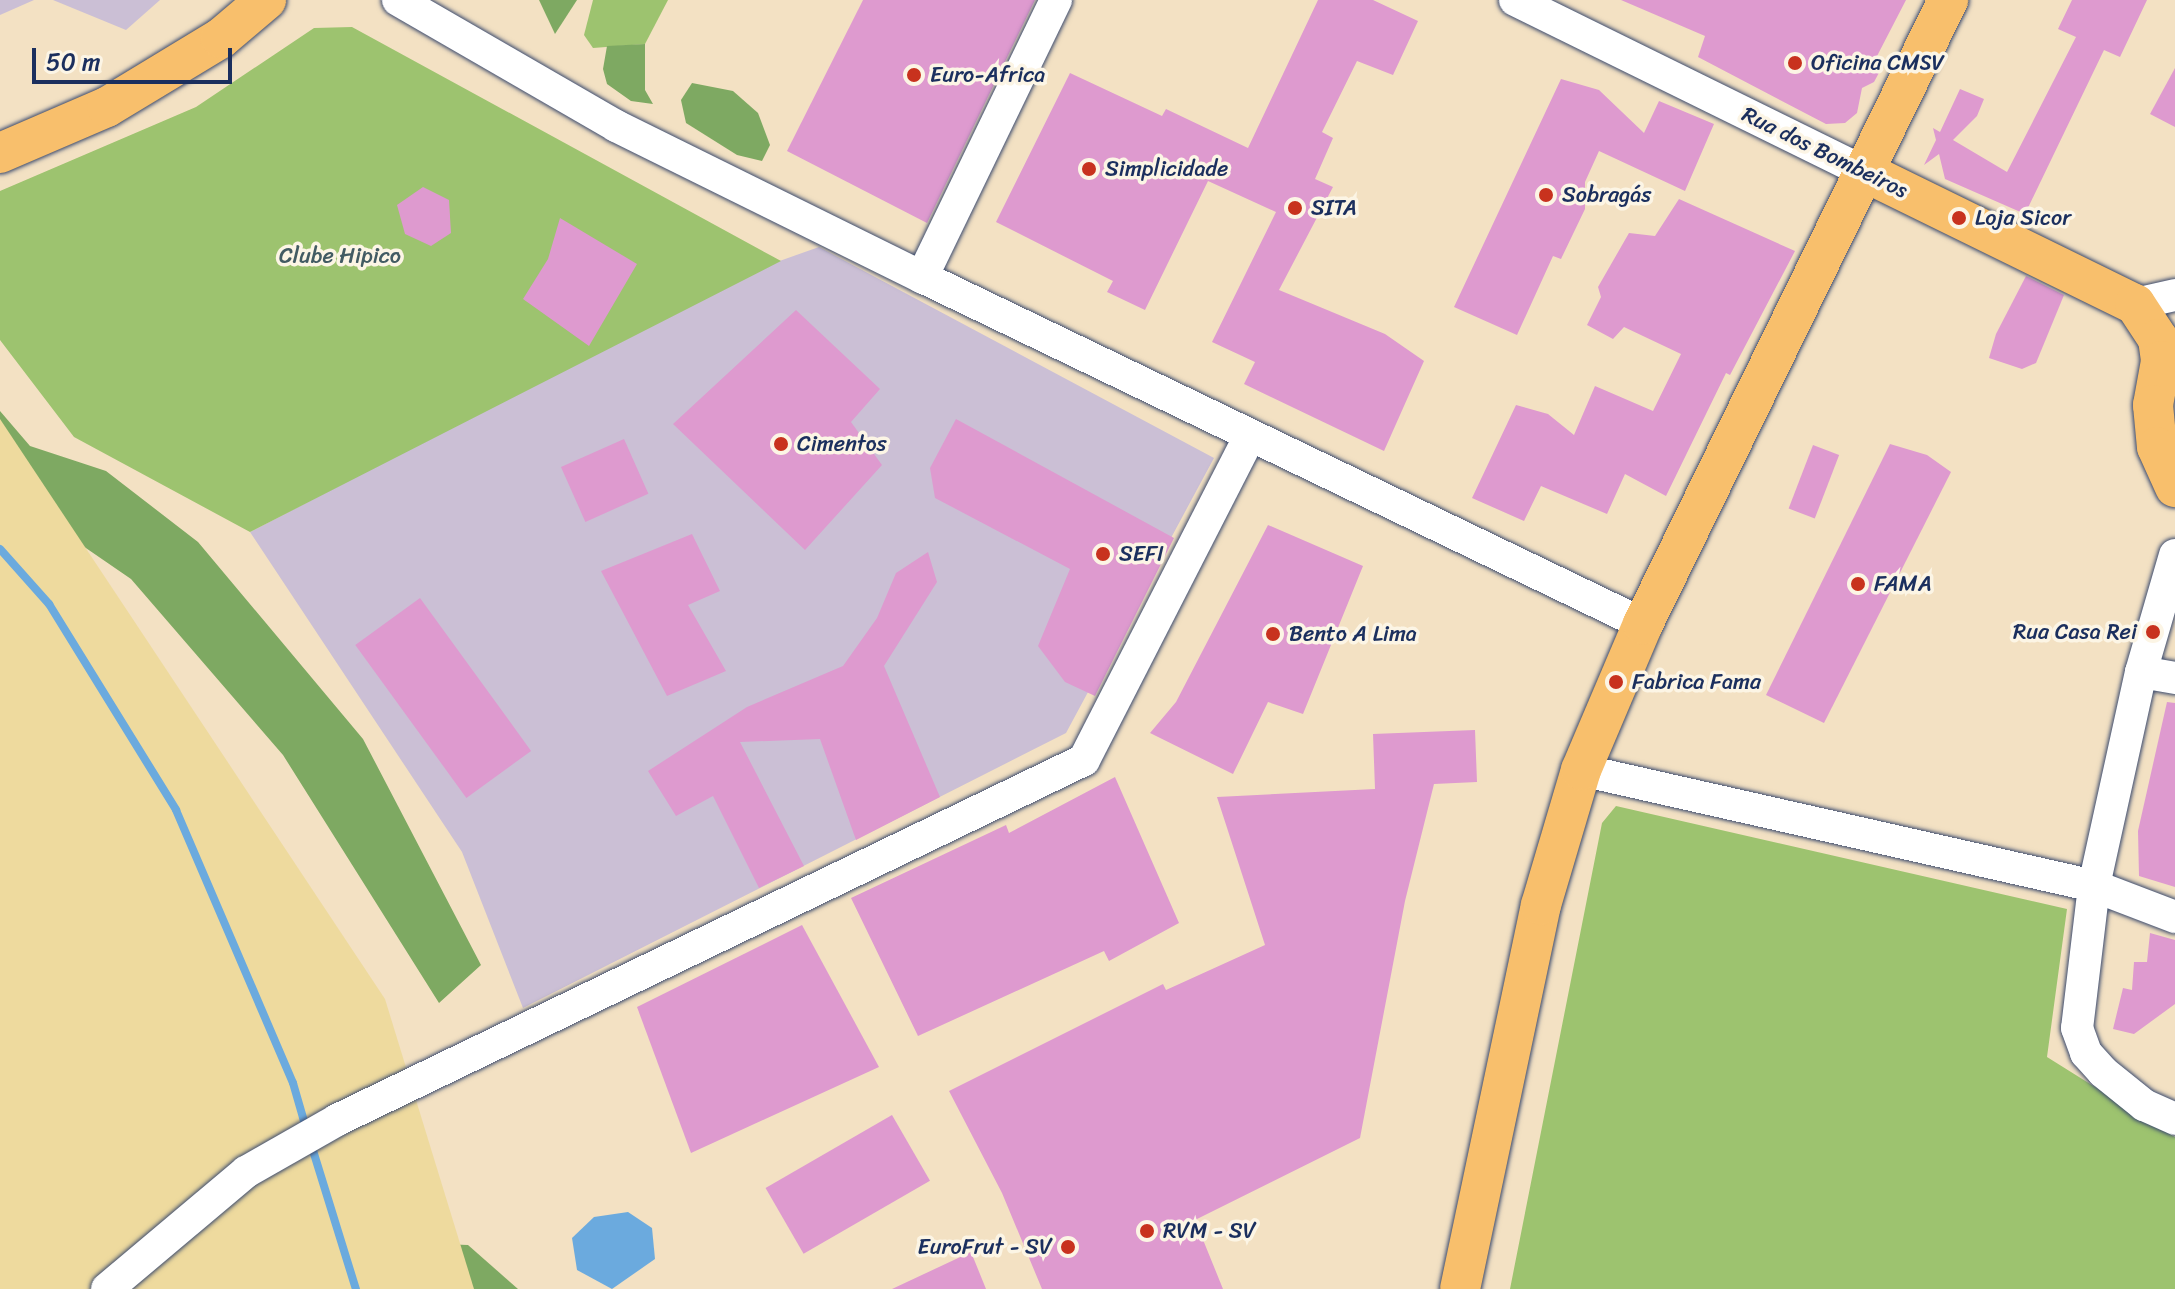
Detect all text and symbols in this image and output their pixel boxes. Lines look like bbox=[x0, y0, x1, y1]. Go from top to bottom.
scale bar bbox=[36, 32, 236, 82]
text: 50 m bbox=[46, 41, 101, 83]
place label: Oficina CMSV bbox=[1811, 50, 1945, 76]
marker: Oficina CMSV bbox=[1786, 54, 1804, 72]
place label: Euro-Africa bbox=[930, 62, 1045, 88]
marker: Euro-Africa bbox=[905, 66, 923, 84]
street label: Rua dos Bombeiros bbox=[1737, 100, 1913, 204]
place label: Simplicidade bbox=[1105, 156, 1228, 182]
marker: Simplicidade bbox=[1080, 160, 1098, 178]
place label: Sobragás bbox=[1562, 182, 1651, 208]
marker: Sobragás bbox=[1537, 186, 1555, 204]
place label: SITA bbox=[1311, 195, 1357, 221]
marker: SITA bbox=[1286, 199, 1304, 217]
place label: Loja Sicor bbox=[1975, 205, 2071, 231]
marker: Loja Sicor bbox=[1950, 209, 1968, 227]
park label: Clube Hipico bbox=[279, 243, 401, 269]
place label: Cimentos bbox=[797, 431, 887, 457]
marker: Cimentos bbox=[772, 435, 790, 453]
place label: SEFI bbox=[1119, 541, 1164, 567]
marker: SEFI bbox=[1094, 545, 1112, 563]
place label: FAMA bbox=[1874, 571, 1932, 597]
marker: FAMA bbox=[1849, 575, 1867, 593]
place label: Rua Casa Rei bbox=[2013, 619, 2137, 645]
place label: Bento A Lima bbox=[1289, 621, 1417, 647]
marker: Rua Casa Rei bbox=[2144, 623, 2162, 641]
marker: Bento A Lima bbox=[1264, 625, 1282, 643]
place label: Fabrica Fama bbox=[1632, 669, 1761, 695]
marker: Fabrica Fama bbox=[1607, 673, 1625, 691]
place label: RVM - SV bbox=[1163, 1218, 1256, 1244]
marker: RVM - SV bbox=[1138, 1222, 1156, 1240]
place label: EuroFrut - SV bbox=[918, 1234, 1052, 1260]
marker: EuroFrut - SV bbox=[1059, 1238, 1077, 1256]

